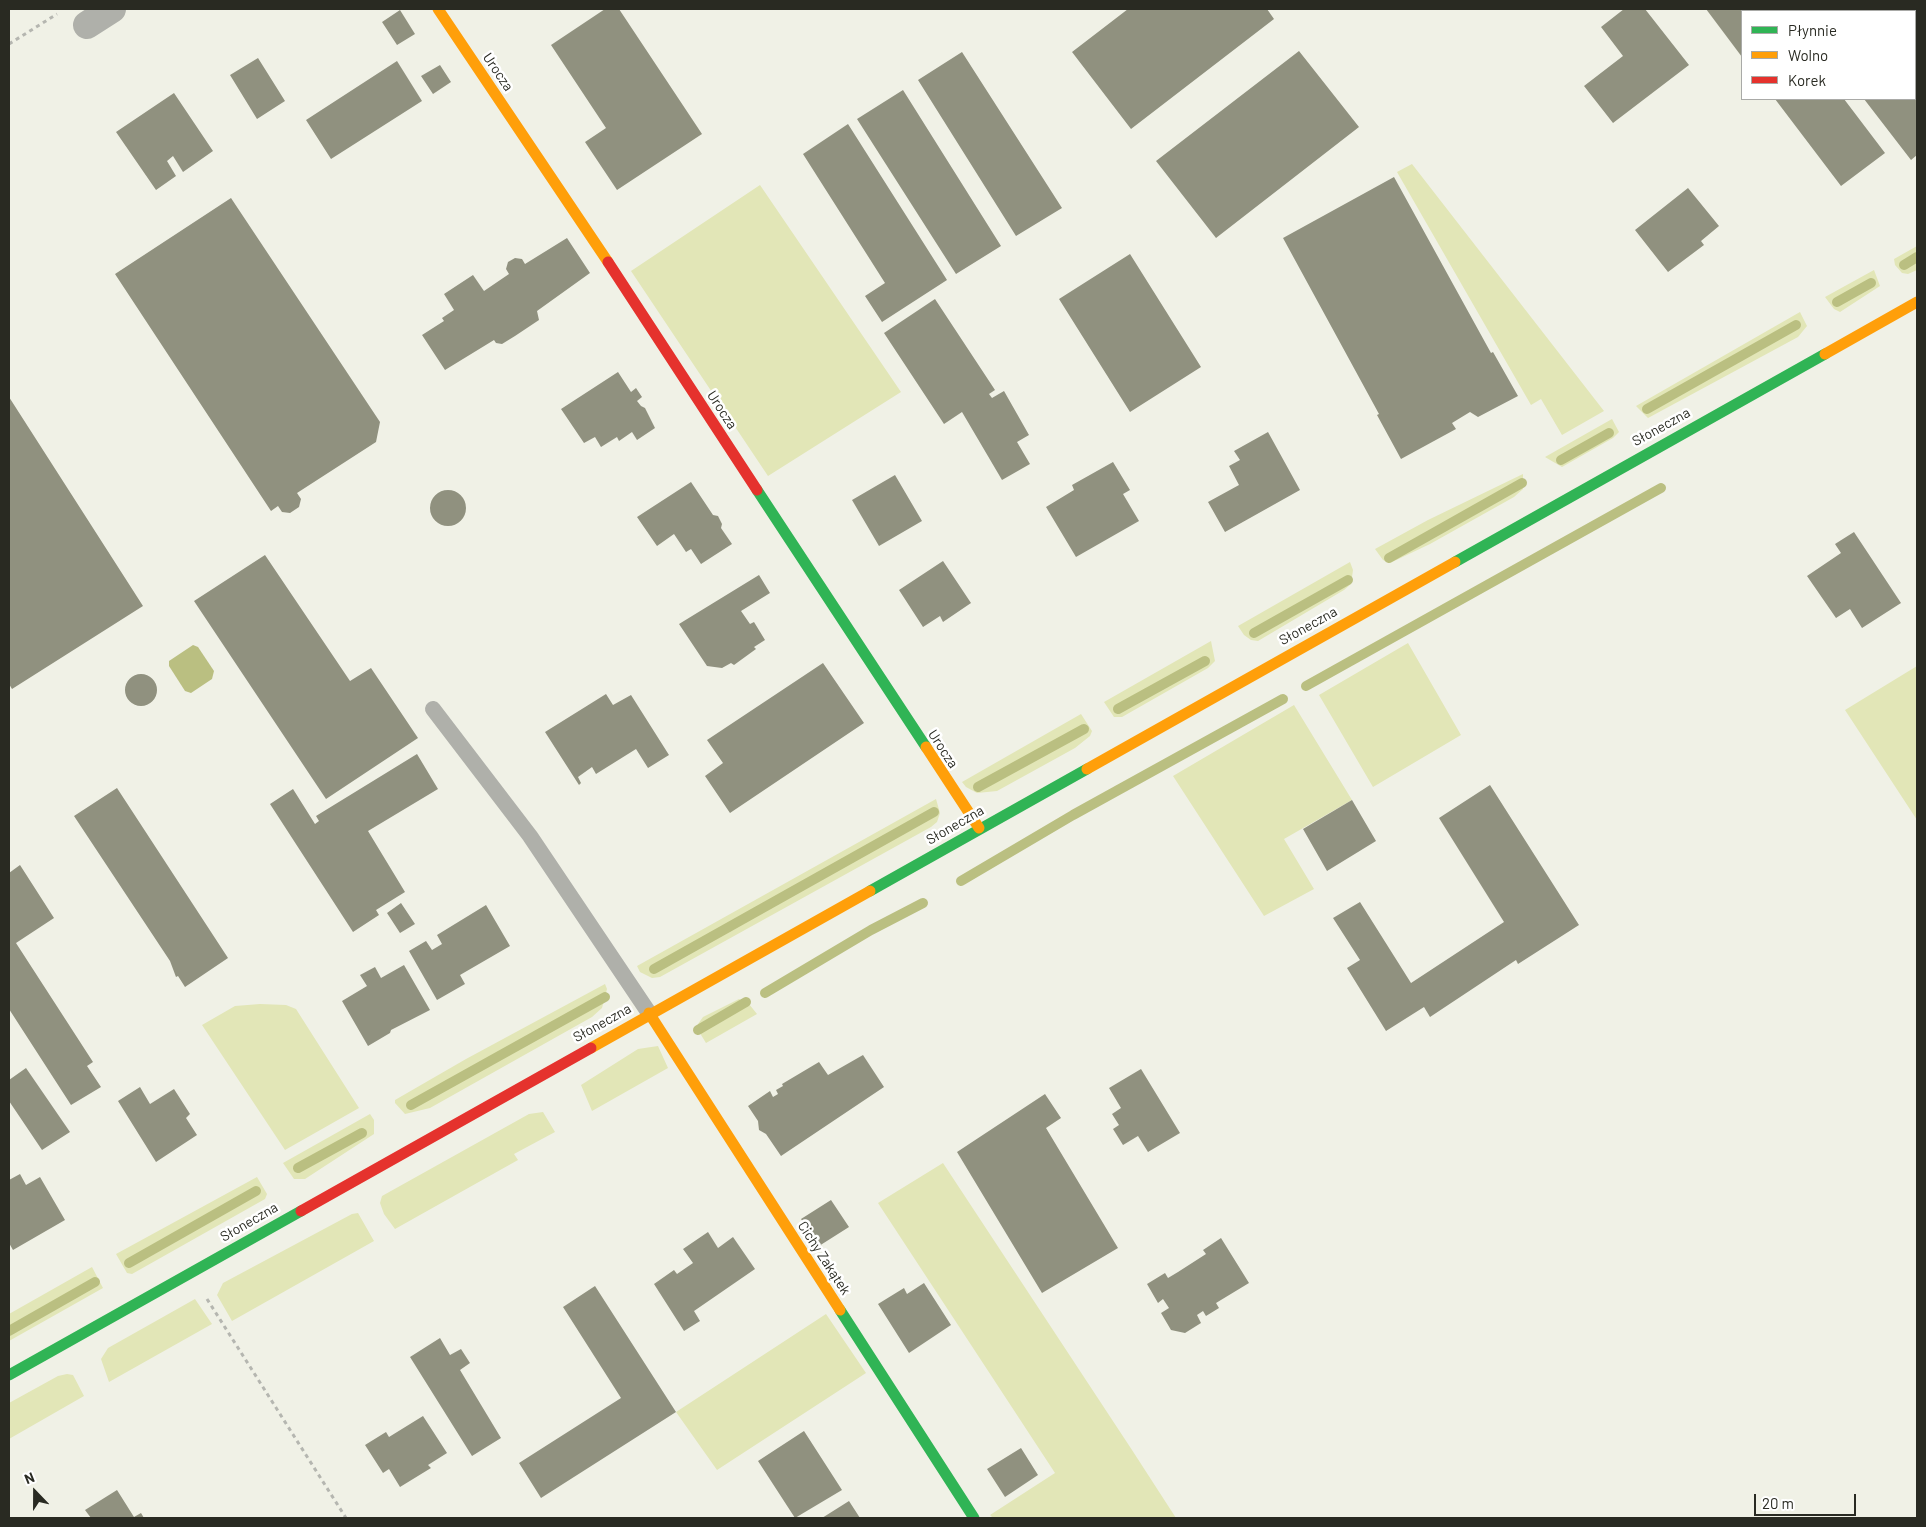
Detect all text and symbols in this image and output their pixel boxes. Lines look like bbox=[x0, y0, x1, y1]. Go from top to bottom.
legend bbox=[1741, 10, 1916, 100]
text: Płynnie bbox=[1788, 21, 1837, 39]
text: Wolno bbox=[1788, 46, 1828, 64]
street label: Urocza bbox=[479, 50, 517, 94]
text: Korek bbox=[1788, 71, 1826, 89]
street label: Urocza bbox=[703, 388, 741, 432]
street label: Słoneczna bbox=[1629, 404, 1693, 450]
street label: Słoneczna bbox=[1276, 603, 1340, 649]
street label: Urocza bbox=[924, 727, 962, 771]
street label: Słoneczna bbox=[923, 802, 987, 848]
street label: Słoneczna bbox=[570, 1000, 634, 1046]
street label: Słoneczna bbox=[217, 1199, 281, 1245]
street label: Cichy Zakątek bbox=[794, 1218, 854, 1298]
north arrow bbox=[10, 1467, 60, 1517]
text: N bbox=[22, 1468, 37, 1487]
scale bar bbox=[1756, 1484, 1858, 1516]
text: 20 m bbox=[1762, 1494, 1794, 1512]

